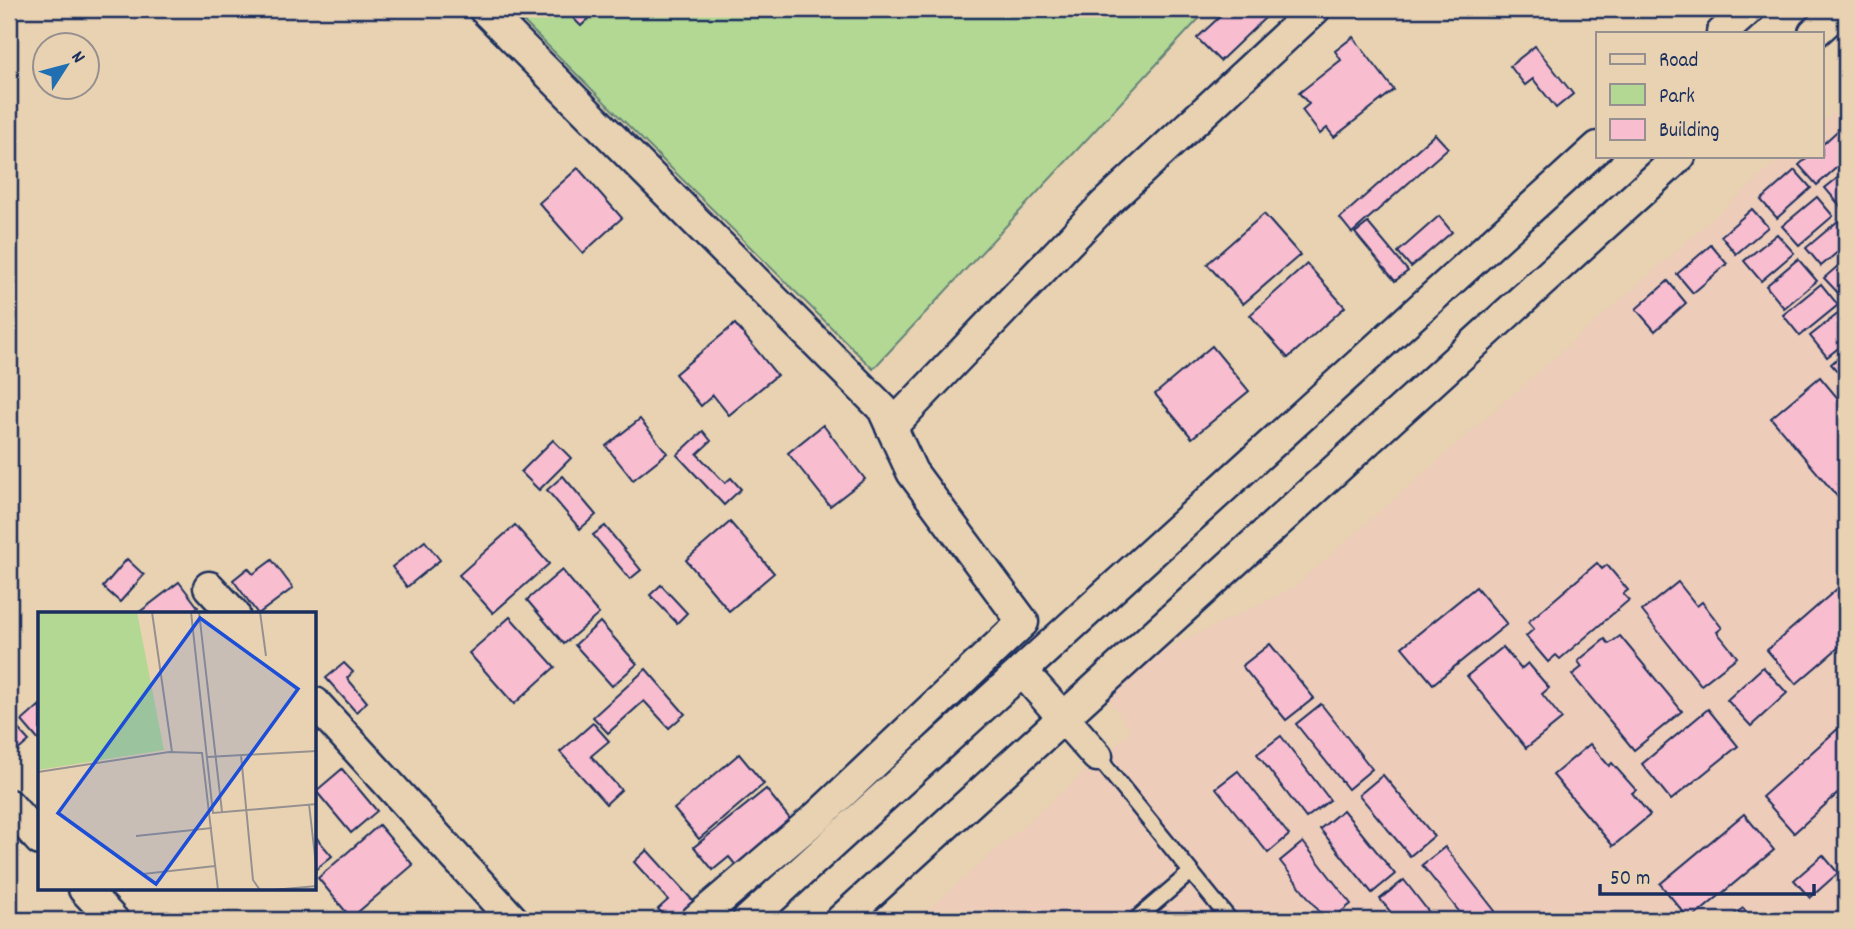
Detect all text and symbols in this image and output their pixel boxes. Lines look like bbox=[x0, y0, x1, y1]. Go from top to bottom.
north arrow bbox=[32, 32, 102, 102]
legend bbox=[1596, 32, 1824, 158]
text: N bbox=[63, 46, 91, 70]
text: Road bbox=[1659, 47, 1698, 77]
text: Park bbox=[1659, 83, 1695, 113]
text: Building bbox=[1659, 117, 1719, 147]
inset map bbox=[38, 612, 317, 890]
scale bar bbox=[1600, 852, 1813, 896]
text: 50 m bbox=[1610, 865, 1650, 895]

